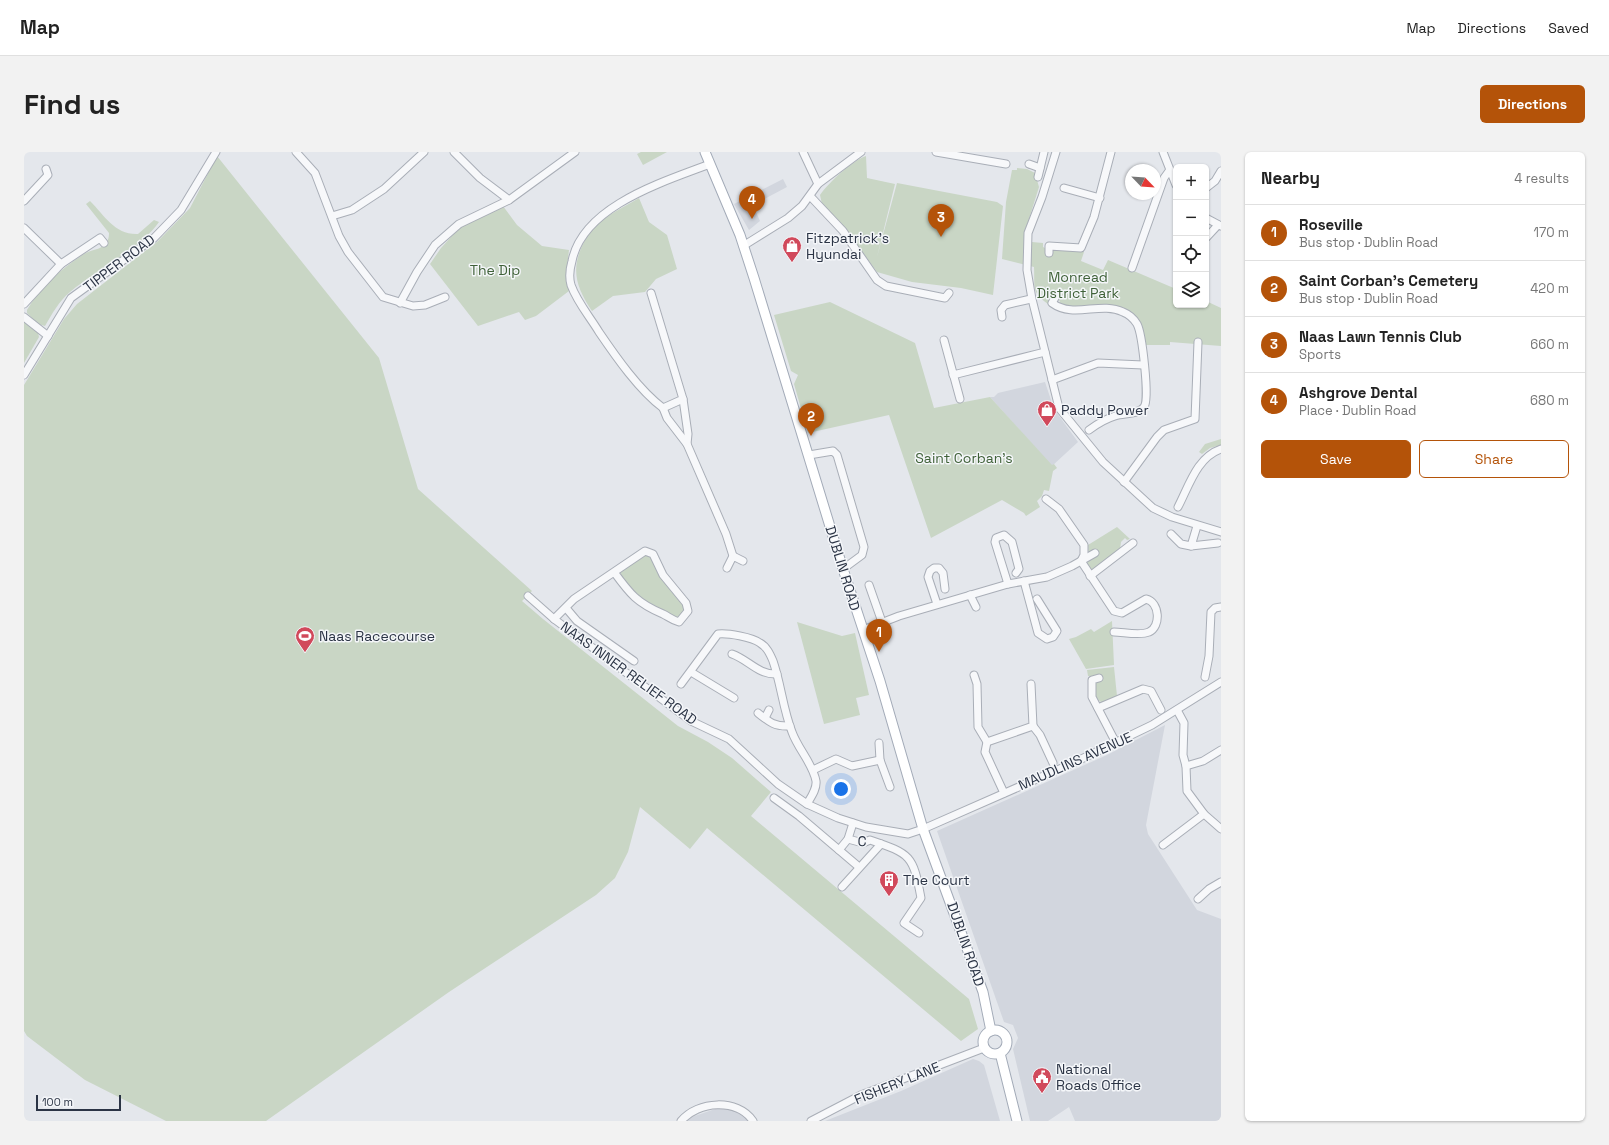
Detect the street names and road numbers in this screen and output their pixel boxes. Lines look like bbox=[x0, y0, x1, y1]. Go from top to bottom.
street label: TIPPER ROAD bbox=[80, 230, 158, 296]
street label: DUBLIN ROAD bbox=[822, 523, 864, 613]
street label: NAAS INNER RELIEF ROAD bbox=[557, 617, 701, 729]
street label: MAUDLINS AVENUE bbox=[1015, 728, 1135, 794]
street label: C bbox=[857, 832, 867, 850]
street label: DUBLIN ROAD bbox=[943, 899, 989, 989]
street label: FISHERY LANE bbox=[851, 1058, 943, 1108]

